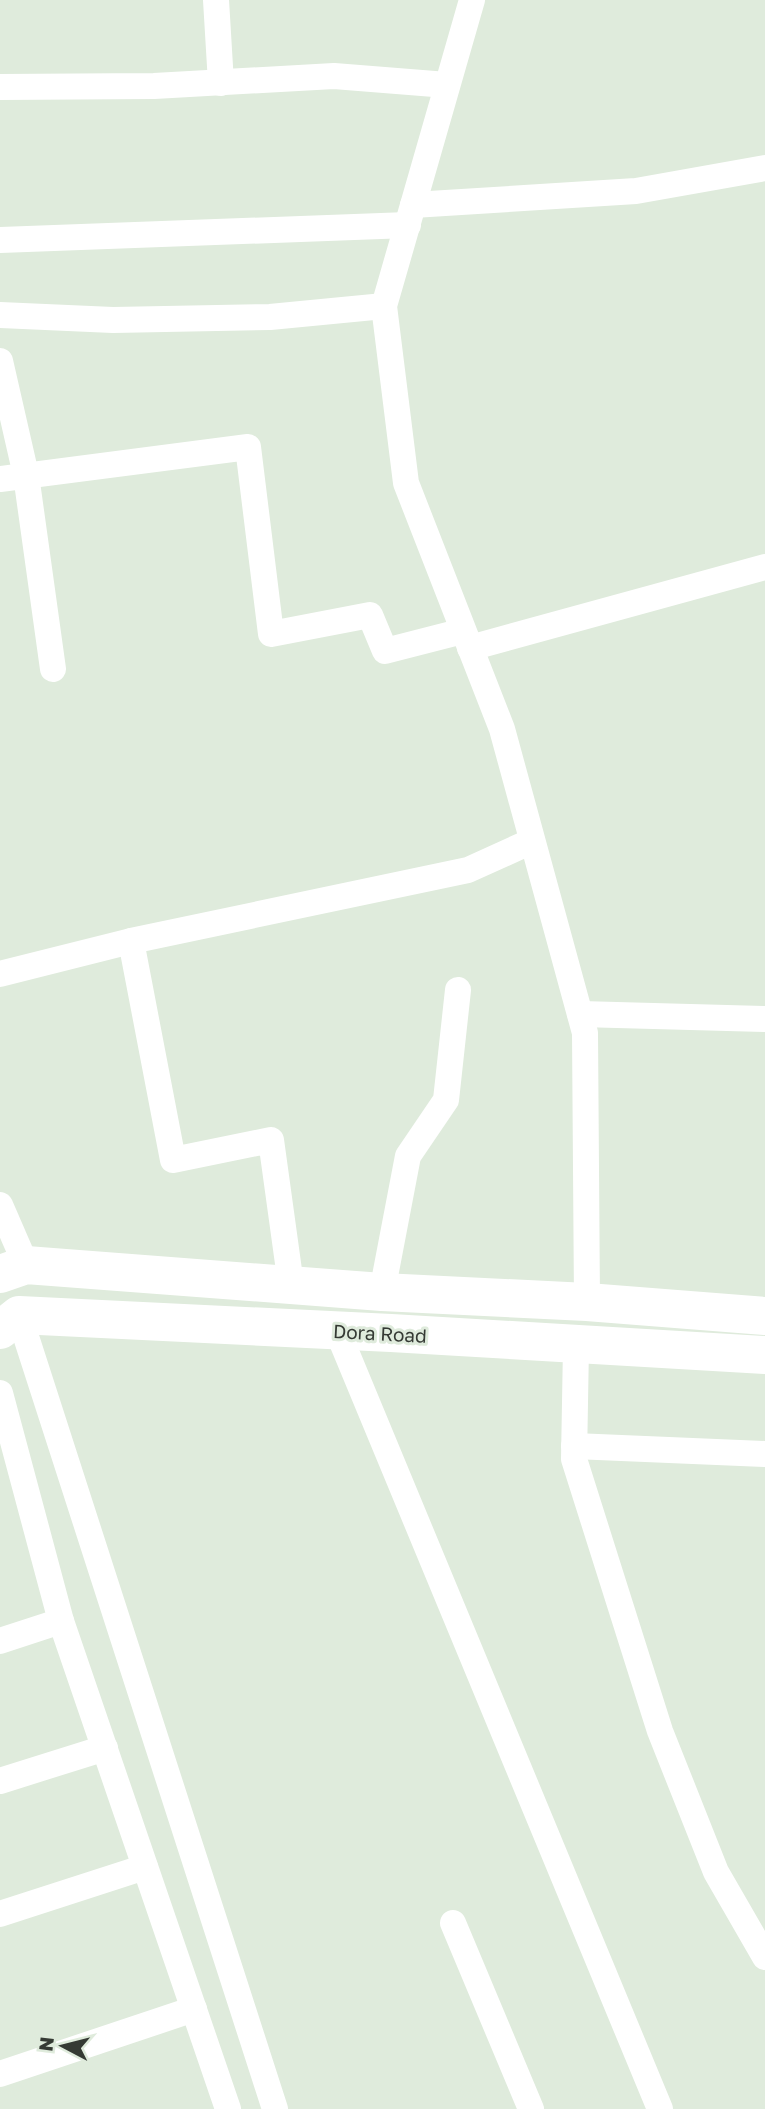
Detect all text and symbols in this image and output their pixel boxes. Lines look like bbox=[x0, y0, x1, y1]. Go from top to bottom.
street label: Dora Road bbox=[332, 1319, 428, 1347]
north arrow bbox=[28, 2011, 98, 2081]
text: N bbox=[33, 2035, 58, 2052]

